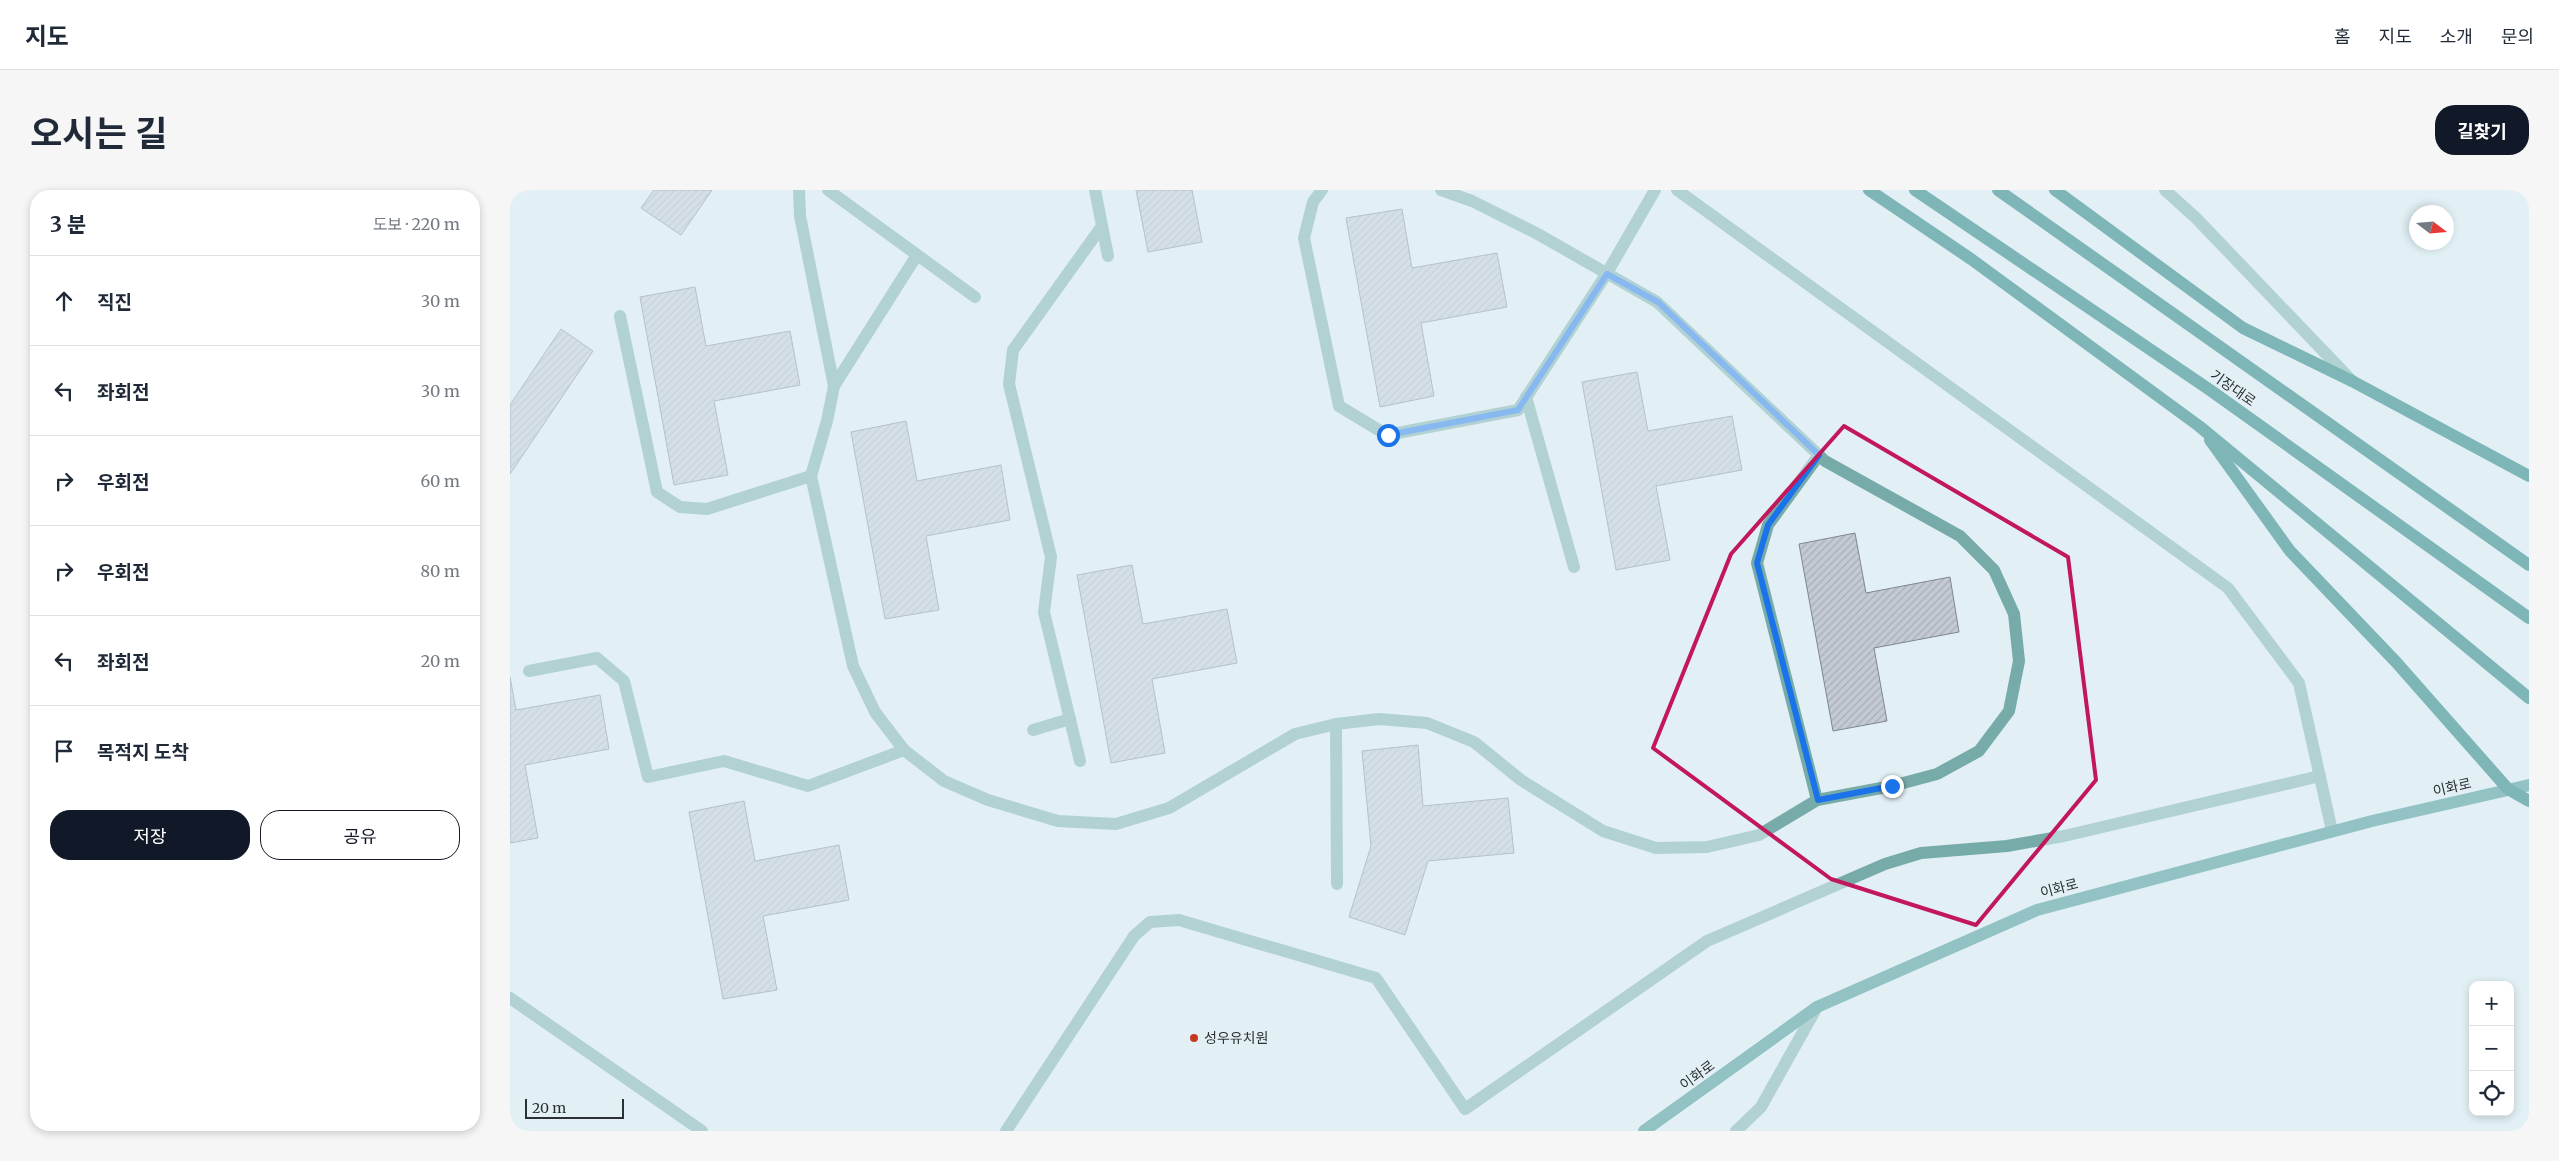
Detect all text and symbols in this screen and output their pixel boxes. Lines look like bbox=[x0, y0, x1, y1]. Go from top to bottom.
text: 지도 bbox=[25, 21, 69, 52]
text: 홈 bbox=[2334, 25, 2351, 48]
text: 지도 bbox=[2379, 25, 2412, 48]
text: 소개 bbox=[2440, 25, 2473, 48]
text: 문의 bbox=[2501, 25, 2534, 48]
button: 길찾기 bbox=[2435, 105, 2529, 155]
text: 오시는 길 bbox=[30, 112, 167, 156]
north arrow bbox=[2409, 205, 2454, 250]
text: 3 분 bbox=[50, 211, 86, 238]
text: 도보 · 220 m bbox=[373, 214, 460, 234]
icon: ahead bbox=[50, 287, 78, 315]
text: 직진 bbox=[97, 290, 132, 314]
text: 30 m bbox=[421, 291, 460, 311]
street label: 기장대로 bbox=[2207, 366, 2259, 410]
icon: left bbox=[50, 377, 78, 405]
text: 좌회전 bbox=[97, 380, 149, 404]
text: 30 m bbox=[421, 381, 460, 401]
route start bbox=[1377, 424, 1400, 447]
icon: right bbox=[50, 467, 78, 495]
text: 우회전 bbox=[97, 470, 149, 494]
text: 60 m bbox=[420, 471, 460, 491]
icon: right bbox=[50, 557, 78, 585]
text: 우회전 bbox=[97, 560, 149, 584]
text: 80 m bbox=[421, 561, 460, 581]
icon: left bbox=[50, 647, 78, 675]
text: 좌회전 bbox=[97, 650, 149, 674]
text: 20 m bbox=[421, 651, 460, 671]
icon: arrive bbox=[50, 737, 78, 765]
text: 목적지 도착 bbox=[97, 740, 189, 764]
street label: 이화로 bbox=[2431, 774, 2473, 800]
route end bbox=[1881, 775, 1904, 798]
button: 저장 bbox=[50, 810, 250, 860]
button: 공유 bbox=[260, 810, 460, 860]
street label: 이화로 bbox=[2038, 874, 2080, 902]
map controls bbox=[2469, 981, 2514, 1116]
button: + bbox=[2469, 981, 2514, 1026]
button: − bbox=[2469, 1026, 2514, 1071]
place label: 성우유치원 bbox=[1204, 1029, 1268, 1047]
marker: 성우유치원 bbox=[1188, 1032, 1200, 1044]
street label: 이화로 bbox=[1676, 1056, 1718, 1094]
button: locate bbox=[2469, 1071, 2514, 1116]
scale bar bbox=[525, 1096, 624, 1119]
text: 20 m bbox=[532, 1099, 566, 1117]

